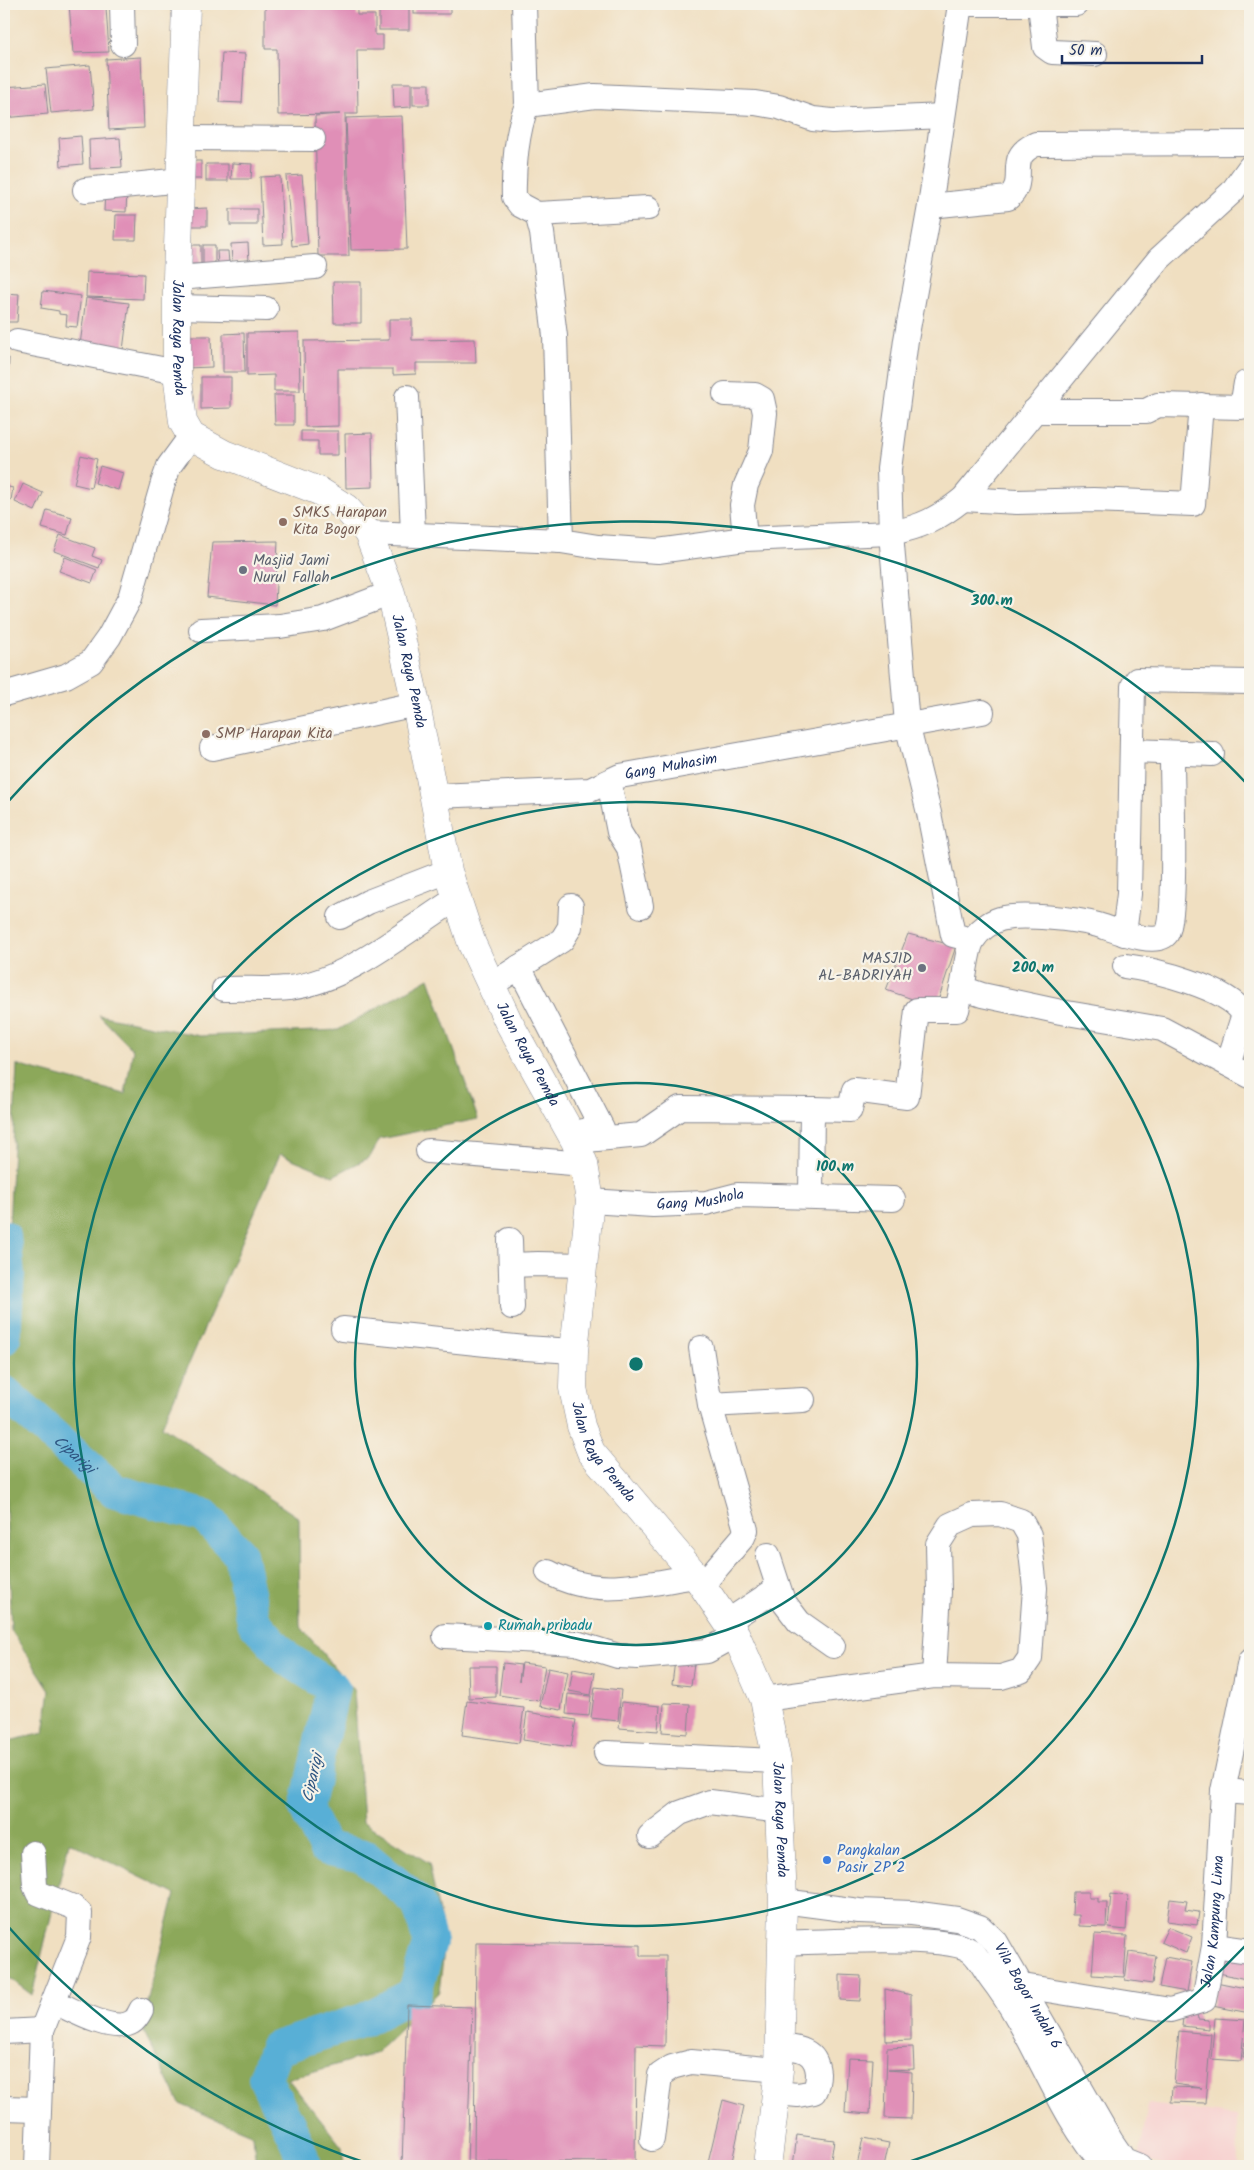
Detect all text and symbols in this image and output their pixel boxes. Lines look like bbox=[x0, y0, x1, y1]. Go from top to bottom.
scale bar bbox=[1062, 32, 1202, 64]
text: 50 m bbox=[1069, 39, 1103, 63]
street label: Jalan Raya Pemda bbox=[165, 280, 192, 397]
place label: SMKS Harapan Kita Bogor bbox=[293, 501, 387, 542]
marker: SMKS Harapan Kita Bogor bbox=[277, 516, 289, 528]
place label: Masjid Jami Nurul Fallah bbox=[253, 549, 330, 590]
marker: Masjid Jami Nurul Fallah bbox=[237, 564, 249, 576]
text: 300 m bbox=[970, 589, 1013, 613]
street label: Jalan Raya Pemda bbox=[384, 612, 432, 730]
place label: SMP Harapan Kita bbox=[216, 722, 333, 746]
marker: SMP Harapan Kita bbox=[200, 728, 212, 740]
street label: Gang Muhasim bbox=[623, 747, 719, 787]
place label: MASJID AL-BADRIYAH bbox=[818, 947, 912, 988]
text: 200 m bbox=[1012, 956, 1054, 980]
marker: MASJID AL-BADRIYAH bbox=[916, 962, 928, 974]
street label: Jalan Raya Pemda bbox=[489, 998, 566, 1111]
text: 100 m bbox=[816, 1155, 854, 1179]
street label: Gang Mushola bbox=[656, 1183, 744, 1217]
centre of rings bbox=[627, 1355, 645, 1373]
street label: Jalan Raya Pemda bbox=[564, 1399, 641, 1508]
water label: Ciparigi bbox=[48, 1429, 103, 1482]
place label: Rumah pribadu bbox=[498, 1614, 592, 1638]
marker: Rumah pribadu bbox=[482, 1620, 494, 1632]
water label: Ciparigi bbox=[296, 1748, 331, 1805]
street label: Jalan Raya Pemda bbox=[765, 1761, 794, 1878]
place label: Pangkalan Pasir ZP 2 bbox=[837, 1839, 905, 1880]
marker: Pangkalan Pasir ZP 2 bbox=[821, 1854, 833, 1866]
street label: Jalan Kampung Lima bbox=[1195, 1854, 1231, 1989]
street label: Vila Bogor Indah 6 bbox=[987, 1939, 1068, 2054]

